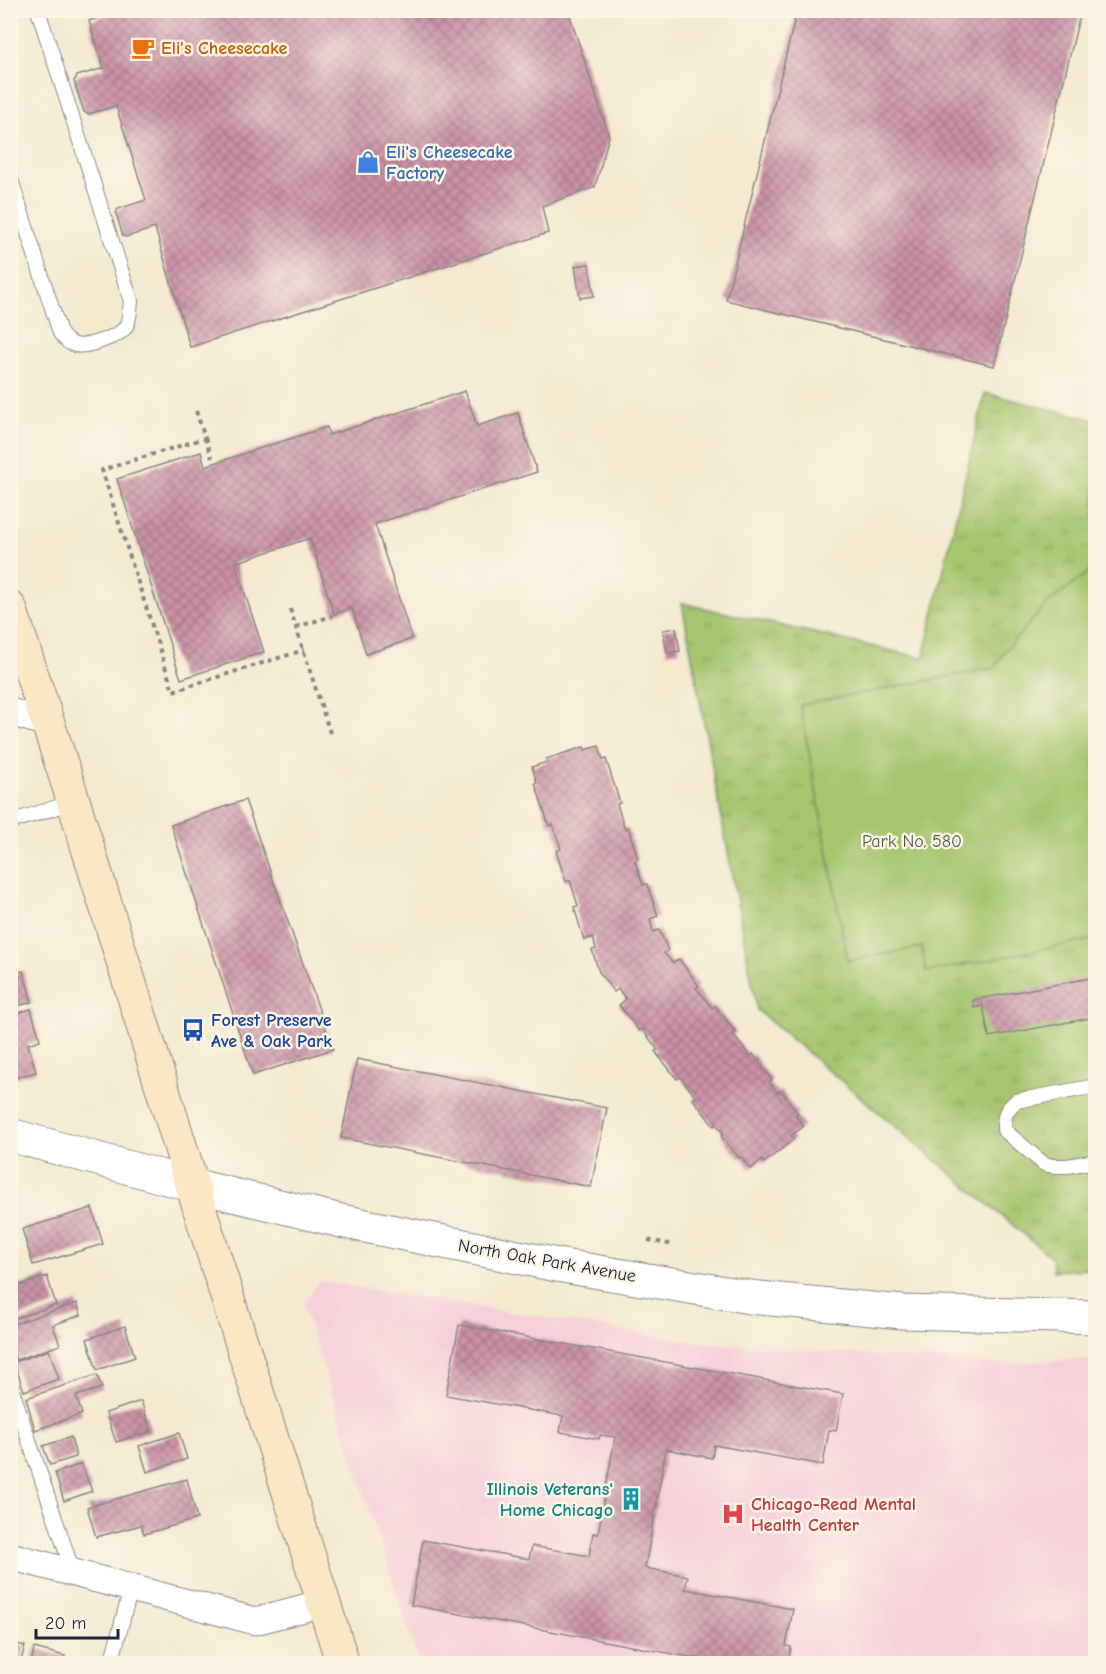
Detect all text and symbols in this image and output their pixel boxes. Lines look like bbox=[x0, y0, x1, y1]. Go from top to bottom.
cafe icon: Eli’s Cheesecake bbox=[130, 35, 156, 61]
place label: Eli’s Cheesecake bbox=[161, 38, 288, 59]
place label: Eli's Cheesecake Factory bbox=[386, 142, 513, 184]
shop icon: Eli's Cheesecake Factory bbox=[355, 149, 381, 175]
park label: Park No. 580 bbox=[862, 831, 962, 852]
place label: Forest Preserve Ave & Oak Park bbox=[211, 1010, 332, 1052]
bus stop icon: Forest Preserve Ave & Oak Park bbox=[180, 1017, 206, 1043]
street label: North Oak Park Avenue bbox=[456, 1235, 638, 1287]
place label: Illinois Veterans' Home Chicago bbox=[487, 1479, 613, 1521]
building icon: Illinois Veterans' Home Chicago bbox=[618, 1486, 644, 1512]
place label: Chicago-Read Mental Health Center bbox=[751, 1494, 916, 1536]
hospital icon: Chicago-Read Mental Health Center bbox=[720, 1501, 746, 1527]
scale bar bbox=[36, 1602, 118, 1640]
text: 20 m bbox=[45, 1613, 86, 1634]

